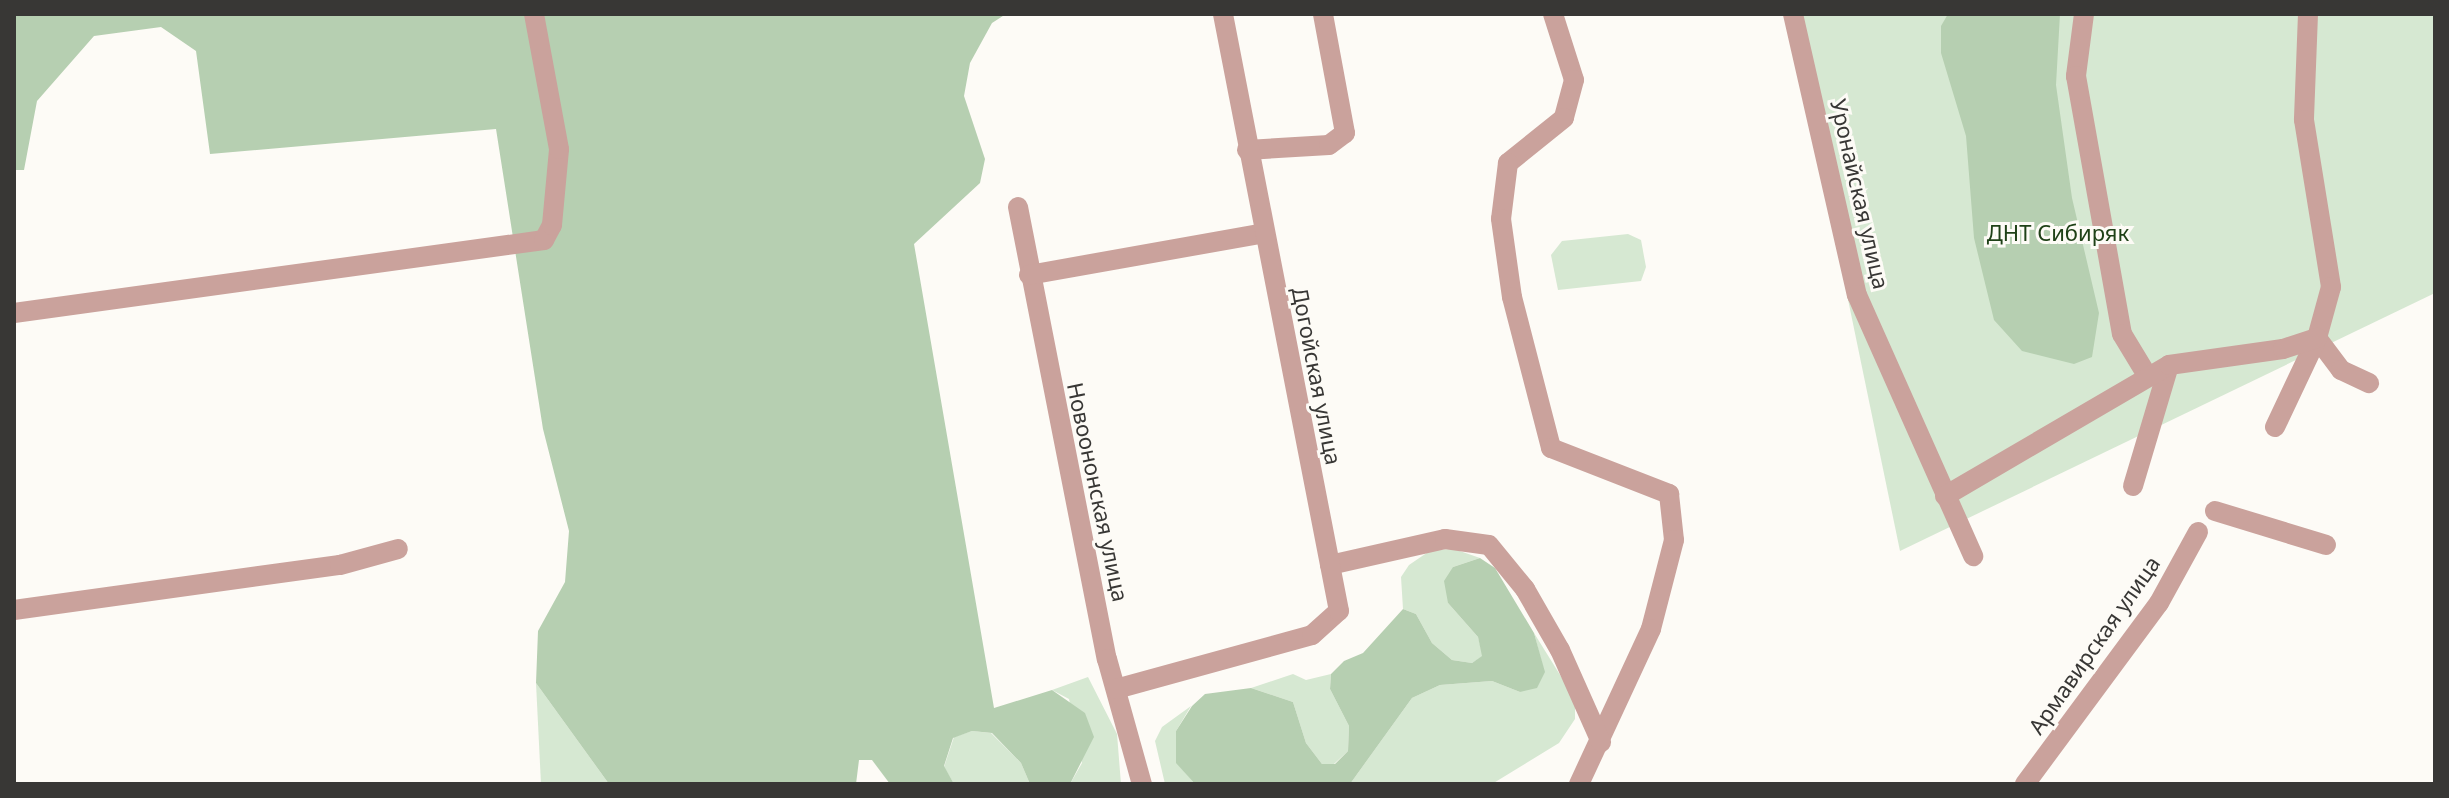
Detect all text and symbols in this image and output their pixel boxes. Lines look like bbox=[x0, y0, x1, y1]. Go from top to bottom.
street label: Уронайская улица bbox=[1825, 96, 1895, 292]
park label: ДНТ Сибиряк bbox=[1987, 220, 2129, 246]
street label: Догойская улица bbox=[1287, 285, 1347, 467]
street label: Новоононская улица bbox=[1062, 380, 1134, 604]
street label: Армавирская улица bbox=[2023, 551, 2165, 739]

